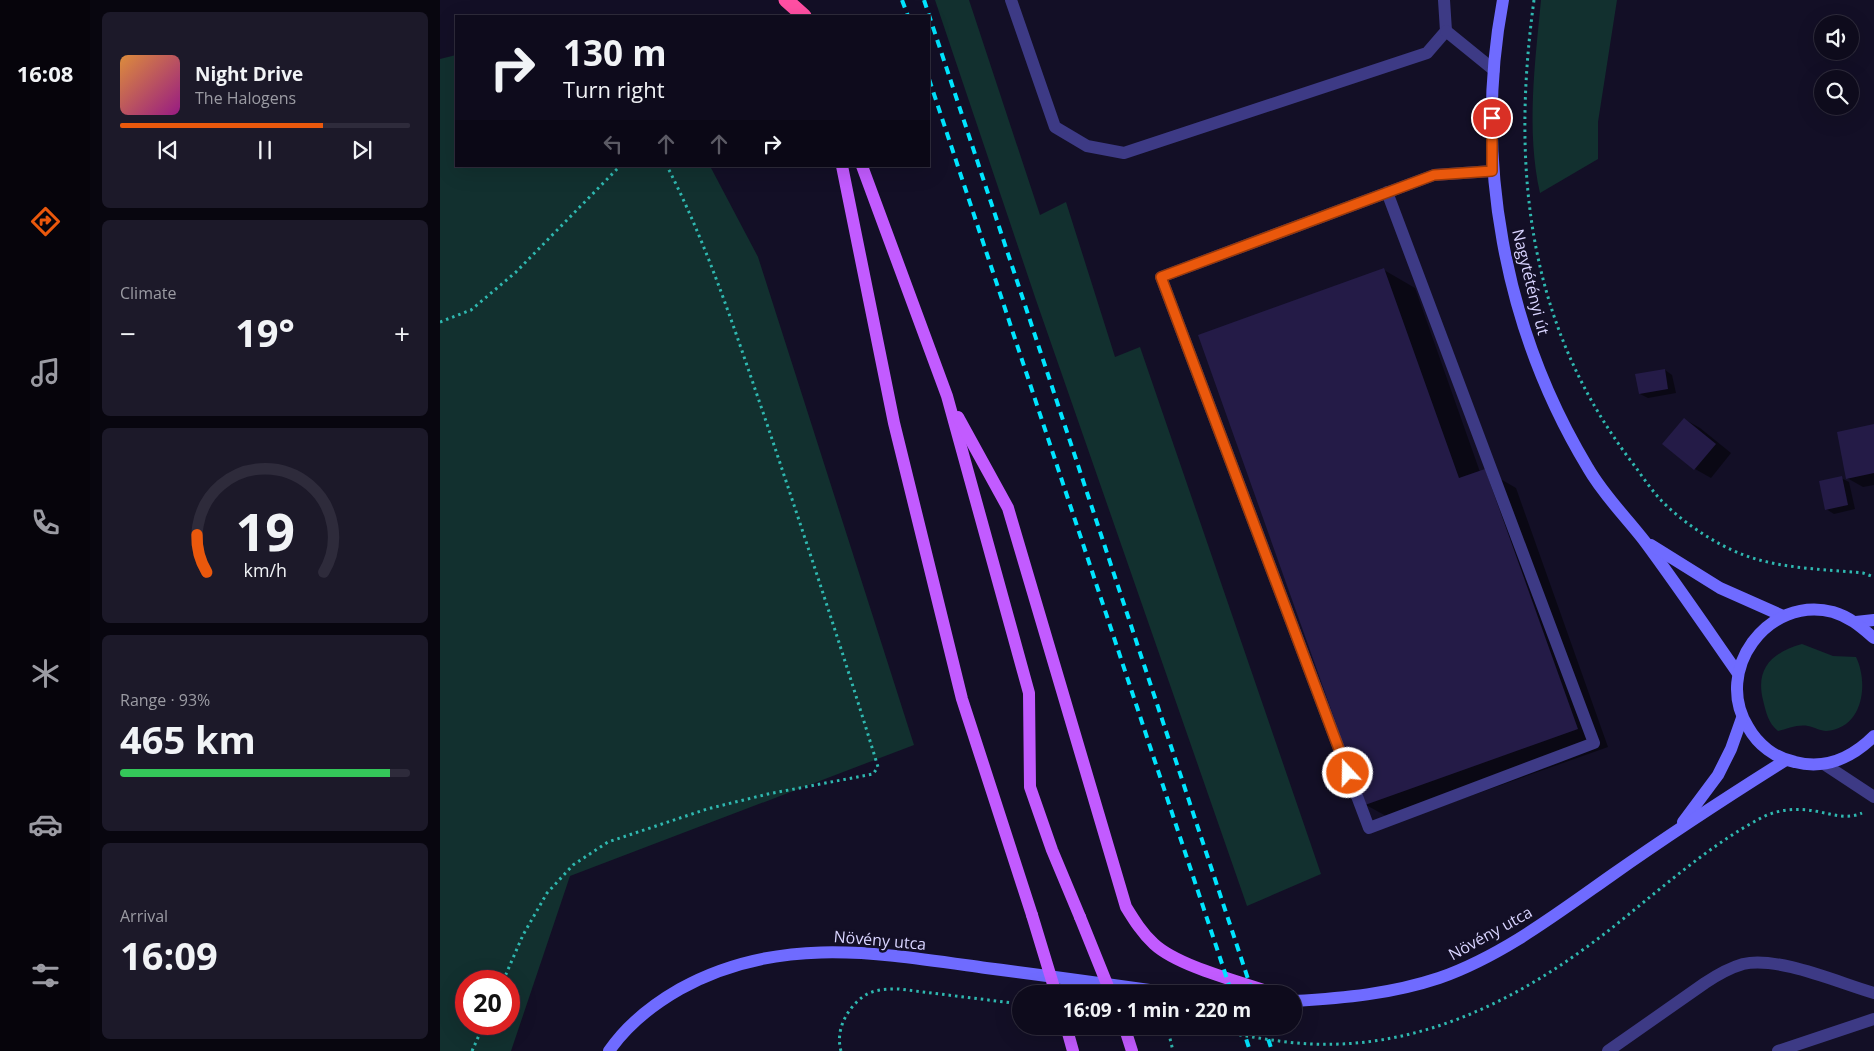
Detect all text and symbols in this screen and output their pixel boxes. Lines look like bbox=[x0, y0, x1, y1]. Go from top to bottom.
map controls bbox=[1814, 15, 1859, 115]
button: sound bbox=[1814, 15, 1859, 60]
text: 130 m bbox=[563, 29, 667, 76]
icon: right bbox=[480, 35, 545, 100]
text: 16:08 bbox=[17, 58, 73, 88]
text: Night Drive bbox=[195, 61, 303, 87]
button: search bbox=[1814, 70, 1859, 115]
text: Turn right bbox=[563, 74, 665, 104]
text: The Halogens bbox=[195, 87, 296, 109]
pin bbox=[1471, 97, 1513, 139]
icon: arrive bbox=[1478, 104, 1506, 132]
icon: left bbox=[599, 130, 627, 158]
icon: ahead bbox=[652, 130, 680, 158]
icon: ahead bbox=[705, 130, 733, 158]
icon: right bbox=[758, 130, 786, 158]
icon: previous bbox=[154, 136, 182, 164]
icon: pause bbox=[251, 136, 279, 164]
icon: next bbox=[348, 136, 376, 164]
icon: directions bbox=[28, 204, 63, 239]
street label: Nagytétényi út bbox=[1507, 227, 1555, 338]
text: Climate bbox=[120, 282, 177, 304]
text: 19° bbox=[235, 306, 295, 358]
text: − bbox=[120, 314, 136, 352]
text: + bbox=[394, 314, 410, 352]
icon: music bbox=[28, 355, 63, 390]
text: 19 bbox=[235, 495, 295, 566]
icon: phone bbox=[28, 505, 63, 540]
text: km/h bbox=[243, 558, 287, 582]
icon: climate bbox=[28, 656, 63, 691]
text: Range · 93% bbox=[120, 689, 210, 711]
text: 465 km bbox=[120, 713, 256, 765]
position arrow bbox=[1321, 746, 1373, 798]
icon: car bbox=[28, 807, 63, 842]
street label: Növény utca bbox=[1444, 901, 1536, 965]
text: Arrival bbox=[120, 905, 168, 927]
street label: Növény utca bbox=[833, 925, 927, 955]
text: 16:09 bbox=[120, 929, 218, 981]
icon: filters bbox=[28, 958, 63, 993]
speed limit sign: 20 bbox=[455, 970, 520, 1035]
text: 16:09 · 1 min · 220 m bbox=[1063, 997, 1251, 1023]

